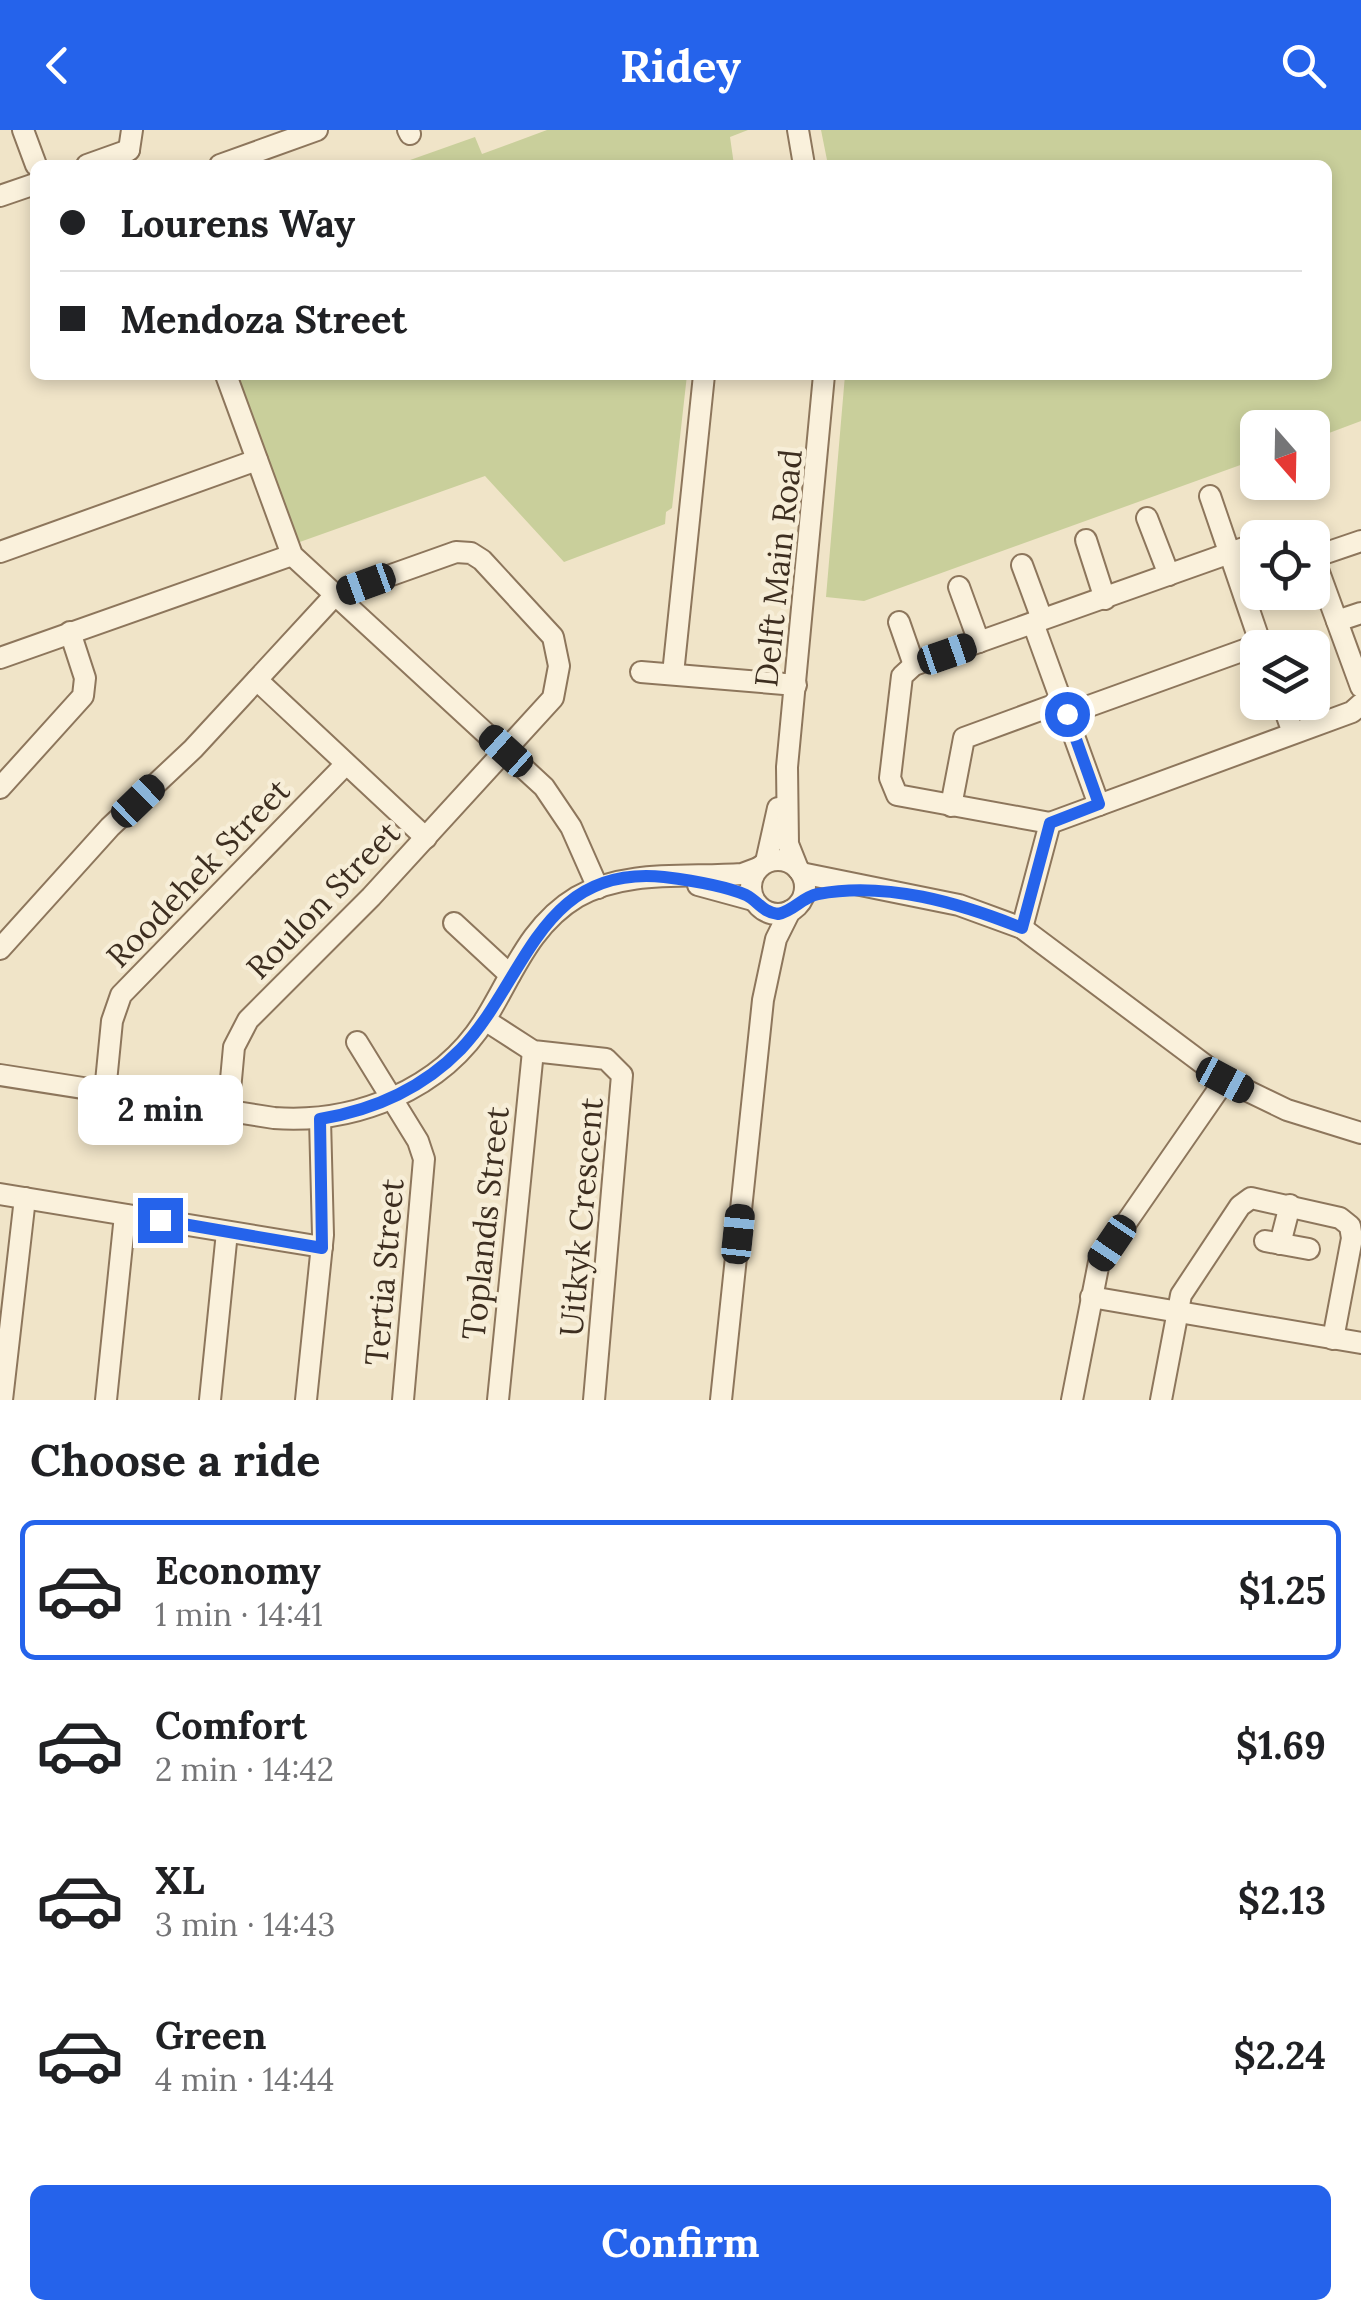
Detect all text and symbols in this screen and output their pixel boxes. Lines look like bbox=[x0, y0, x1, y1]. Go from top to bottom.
text: Ridey bbox=[620, 37, 741, 94]
icon: back bbox=[30, 38, 85, 93]
icon: search bbox=[1276, 38, 1331, 93]
text: Lourens Way bbox=[120, 199, 355, 247]
text: Mendoza Street bbox=[120, 295, 407, 343]
north arrow bbox=[1240, 410, 1330, 500]
map controls bbox=[1240, 410, 1330, 720]
street label: Delft Main Road bbox=[745, 447, 811, 689]
button: locate bbox=[1240, 520, 1330, 610]
car bbox=[333, 560, 399, 608]
car bbox=[914, 630, 980, 678]
button: layers bbox=[1240, 630, 1330, 720]
route start bbox=[1045, 692, 1090, 737]
car bbox=[474, 720, 538, 782]
car bbox=[106, 769, 170, 833]
street label: Roodehek Street bbox=[98, 770, 299, 976]
street label: Roulon Street bbox=[238, 812, 409, 988]
car bbox=[1191, 1053, 1259, 1107]
callout: 2 min bbox=[78, 1075, 242, 1145]
text: 2 min bbox=[118, 1089, 203, 1130]
street label: Uitkyk Crescent bbox=[550, 1095, 612, 1338]
street label: Toplands Street bbox=[452, 1104, 518, 1342]
street label: Tertia Street bbox=[355, 1176, 413, 1367]
route end bbox=[138, 1198, 183, 1243]
car bbox=[720, 1203, 756, 1265]
car bbox=[1083, 1210, 1141, 1276]
text: Choose a ride bbox=[30, 1431, 320, 1488]
icon: car bbox=[35, 1545, 125, 1635]
text: Economy bbox=[155, 1546, 321, 1594]
text: $1.25 bbox=[1239, 1566, 1326, 1614]
text: 1 min · 14:41 bbox=[155, 1594, 323, 1635]
icon: car bbox=[35, 1700, 125, 1790]
text: Comfort bbox=[155, 1701, 307, 1749]
text: $1.69 bbox=[1236, 1721, 1326, 1769]
text: 2 min · 14:42 bbox=[155, 1749, 334, 1790]
icon: car bbox=[35, 1855, 125, 1945]
text: XL bbox=[155, 1856, 205, 1904]
text: $2.13 bbox=[1238, 1876, 1326, 1924]
text: 3 min · 14:43 bbox=[155, 1904, 335, 1945]
icon: car bbox=[35, 2010, 125, 2100]
text: Green bbox=[155, 2011, 267, 2059]
text: $2.24 bbox=[1234, 2031, 1326, 2079]
text: 4 min · 14:44 bbox=[155, 2059, 334, 2100]
button: Confirm bbox=[30, 2185, 1331, 2300]

